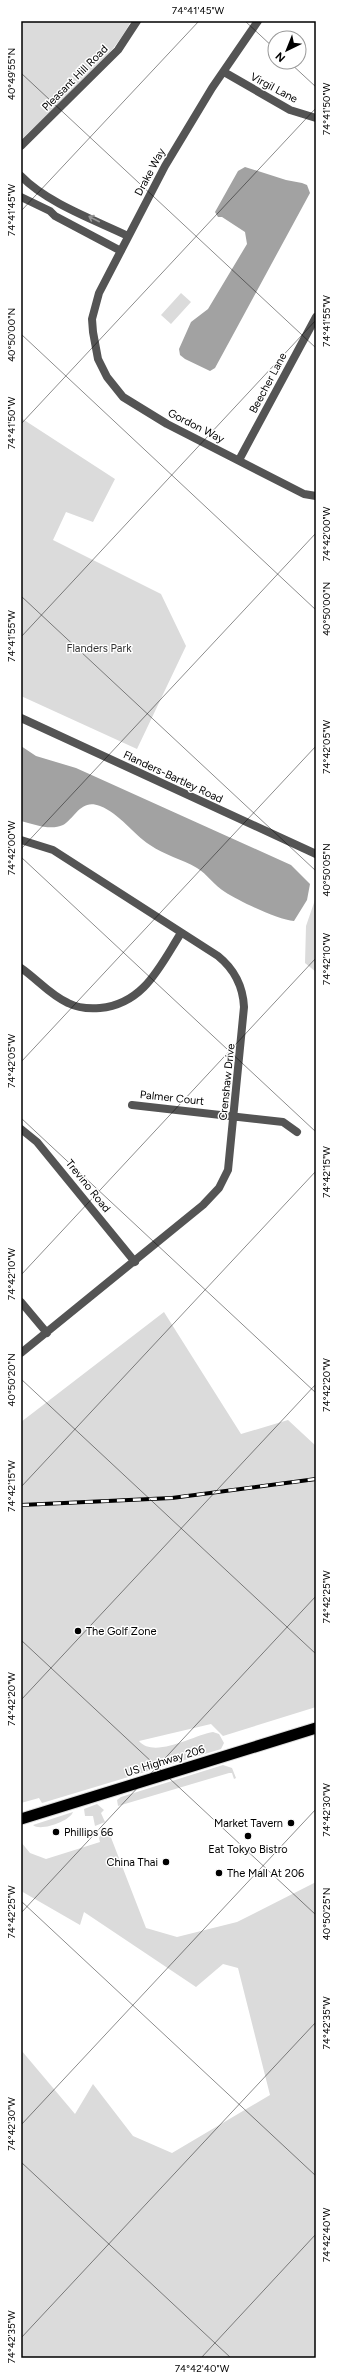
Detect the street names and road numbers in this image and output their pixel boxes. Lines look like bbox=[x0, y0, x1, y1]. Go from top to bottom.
street label: Pleasant Hill Road bbox=[39, 42, 111, 114]
street label: Virgil Lane bbox=[248, 70, 300, 106]
street label: Drake Way bbox=[132, 146, 168, 198]
street label: Beecher Lane bbox=[247, 350, 289, 416]
street label: Gordon Way bbox=[166, 406, 227, 446]
street label: Flanders-Bartley Road bbox=[121, 748, 225, 806]
street label: Crenshaw Drive bbox=[216, 1043, 238, 1121]
street label: Palmer Court bbox=[139, 1088, 205, 1108]
street label: Trevino Road bbox=[63, 1157, 113, 1215]
street label: US Highway 206 bbox=[124, 1743, 206, 1779]

